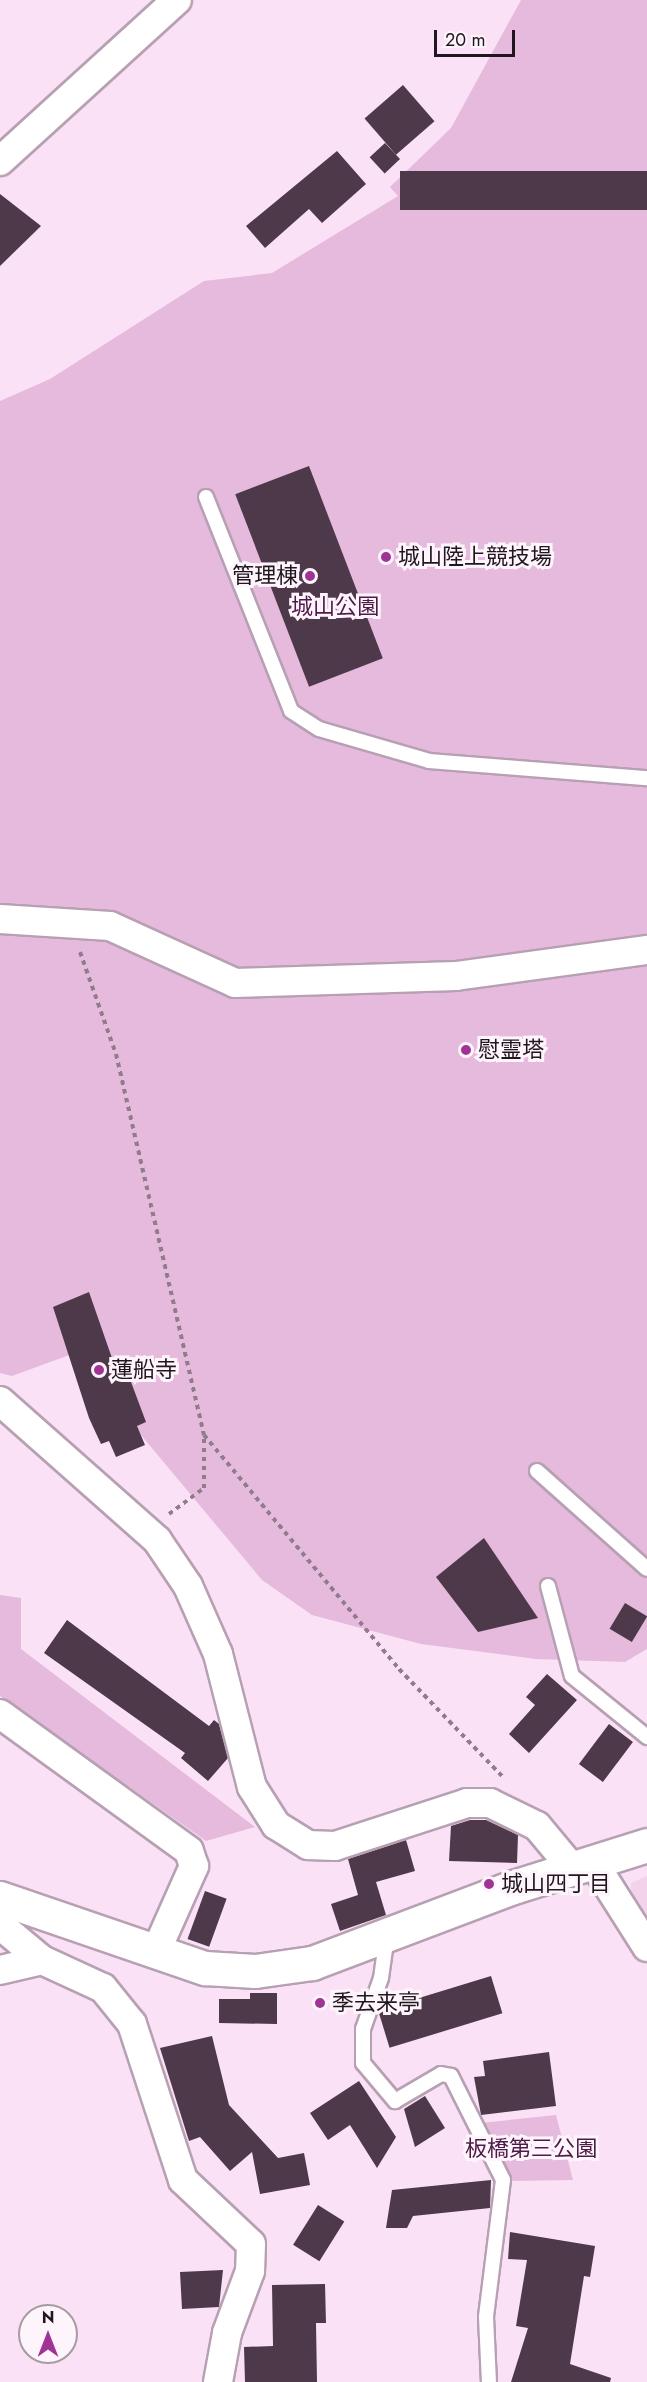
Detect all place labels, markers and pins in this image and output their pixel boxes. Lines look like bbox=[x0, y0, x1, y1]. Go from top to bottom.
place label: 城山陸上競技場 bbox=[398, 544, 552, 570]
marker: 城山陸上競技場 bbox=[379, 550, 393, 564]
place label: 管理棟 bbox=[232, 563, 298, 589]
marker: 管理棟 bbox=[303, 569, 317, 583]
place label: 慰霊塔 bbox=[478, 1037, 544, 1063]
marker: 慰霊塔 bbox=[459, 1043, 473, 1057]
place label: 蓮船寺 bbox=[111, 1357, 177, 1383]
marker: 蓮船寺 bbox=[92, 1363, 106, 1377]
place label: 城山四丁目 bbox=[501, 1871, 611, 1897]
marker: 城山四丁目 bbox=[482, 1877, 496, 1891]
place label: 季去来亭 bbox=[332, 1990, 420, 2016]
marker: 季去来亭 bbox=[313, 1996, 327, 2010]

